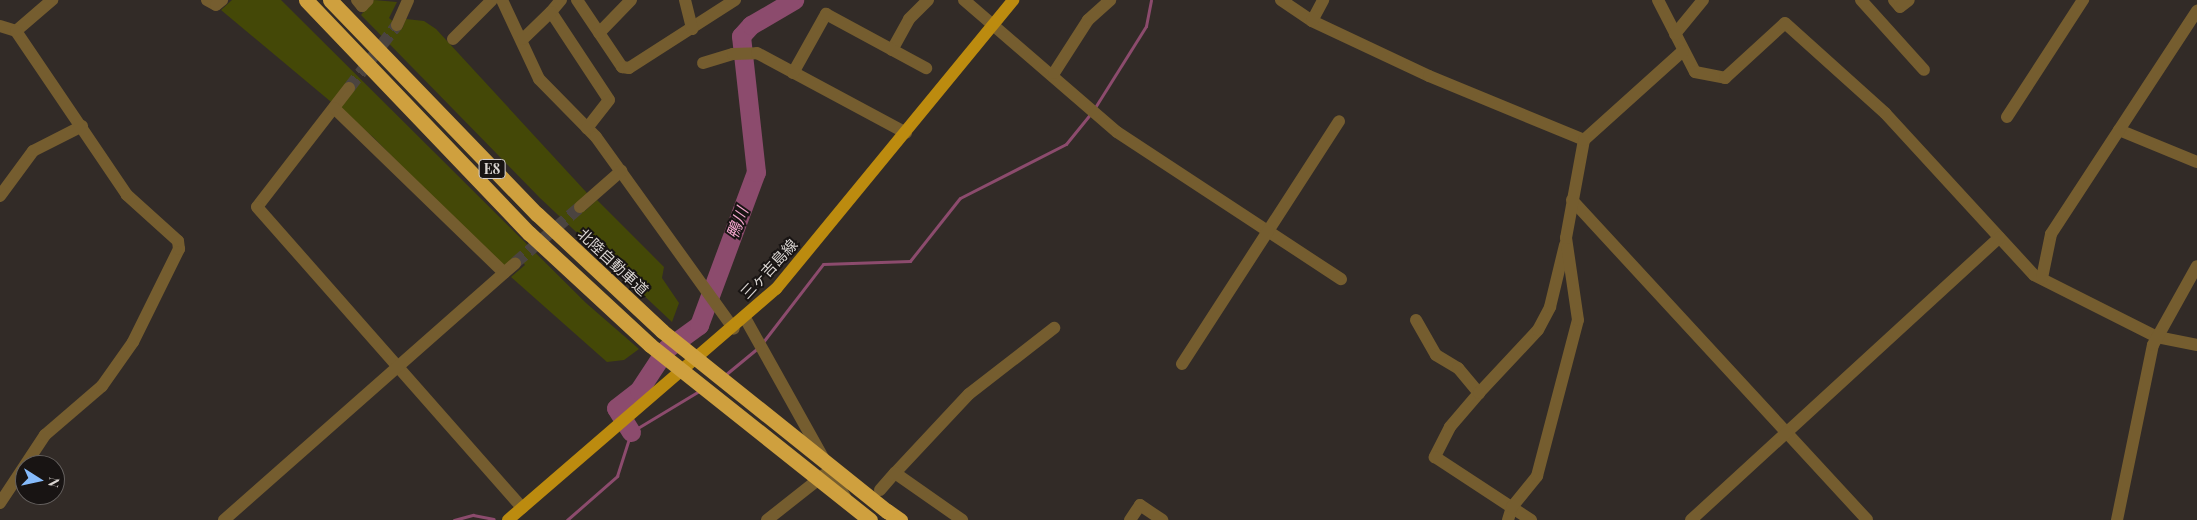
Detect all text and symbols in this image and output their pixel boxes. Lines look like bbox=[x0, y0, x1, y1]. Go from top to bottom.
road number: E8 bbox=[478, 157, 506, 180]
water label: 鴨川 bbox=[722, 205, 752, 241]
street label: 北陸自動車道 bbox=[574, 225, 652, 299]
street label: 三ヶ吉島線 bbox=[737, 235, 801, 303]
north arrow bbox=[15, 455, 65, 505]
text: N bbox=[44, 476, 65, 489]

